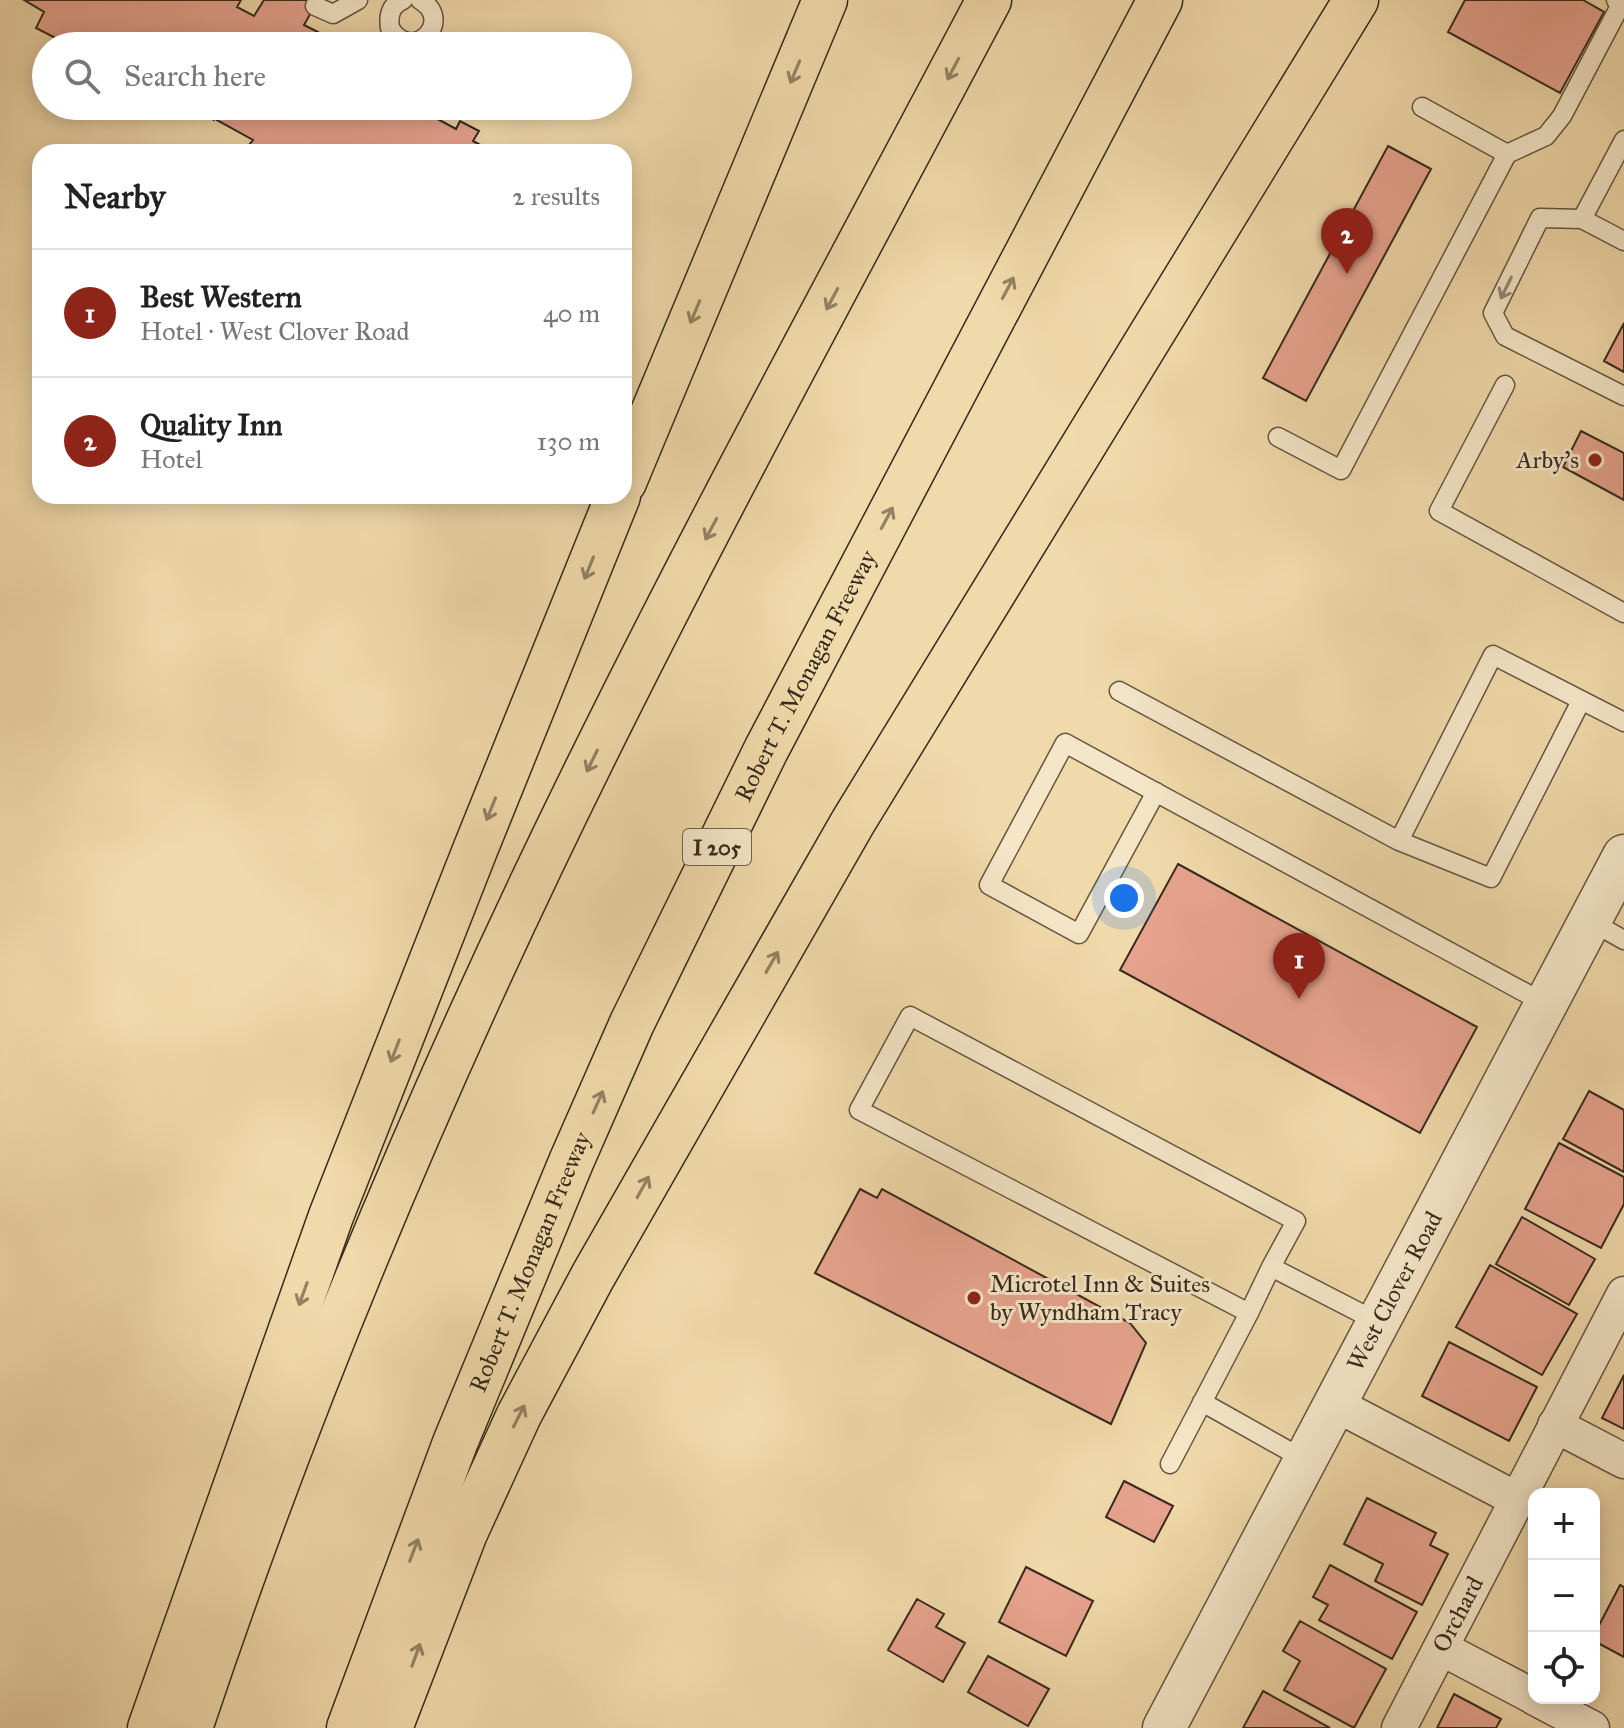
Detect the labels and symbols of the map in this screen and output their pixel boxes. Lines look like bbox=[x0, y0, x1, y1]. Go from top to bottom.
one-way arrow bbox=[944, 57, 960, 80]
one-way arrow bbox=[787, 59, 801, 84]
pin: 2 bbox=[1321, 208, 1373, 274]
one-way arrow bbox=[1497, 275, 1513, 299]
one-way arrow bbox=[1001, 276, 1017, 300]
one-way arrow bbox=[823, 287, 839, 310]
one-way arrow bbox=[687, 299, 701, 324]
place label: Arby's bbox=[1515, 445, 1579, 475]
marker: Arby's bbox=[1586, 451, 1604, 469]
one-way arrow bbox=[879, 506, 895, 530]
one-way arrow bbox=[702, 517, 718, 541]
street label: Robert T. Monagan Freeway bbox=[728, 544, 884, 806]
one-way arrow bbox=[581, 555, 595, 580]
one-way arrow bbox=[584, 748, 599, 772]
one-way arrow bbox=[483, 796, 497, 821]
road number: I 205 bbox=[683, 829, 751, 865]
your location bbox=[1104, 878, 1144, 918]
pin: 1 bbox=[1273, 933, 1325, 999]
one-way arrow bbox=[764, 951, 780, 974]
one-way arrow bbox=[387, 1038, 401, 1063]
one-way arrow bbox=[591, 1090, 606, 1115]
street label: Robert T. Monagan Freeway bbox=[463, 1126, 598, 1397]
one-way arrow bbox=[636, 1176, 651, 1200]
street label: West Clover Road bbox=[1340, 1206, 1449, 1376]
place label: Microtel Inn & Suites by Wyndham Tracy bbox=[990, 1269, 1210, 1327]
one-way arrow bbox=[295, 1281, 309, 1306]
marker: Microtel Inn & Suites by Wyndham Tracy bbox=[965, 1289, 983, 1307]
one-way arrow bbox=[512, 1405, 528, 1429]
one-way arrow bbox=[408, 1538, 422, 1563]
street label: Orchard bbox=[1426, 1571, 1490, 1658]
one-way arrow bbox=[410, 1643, 425, 1668]

